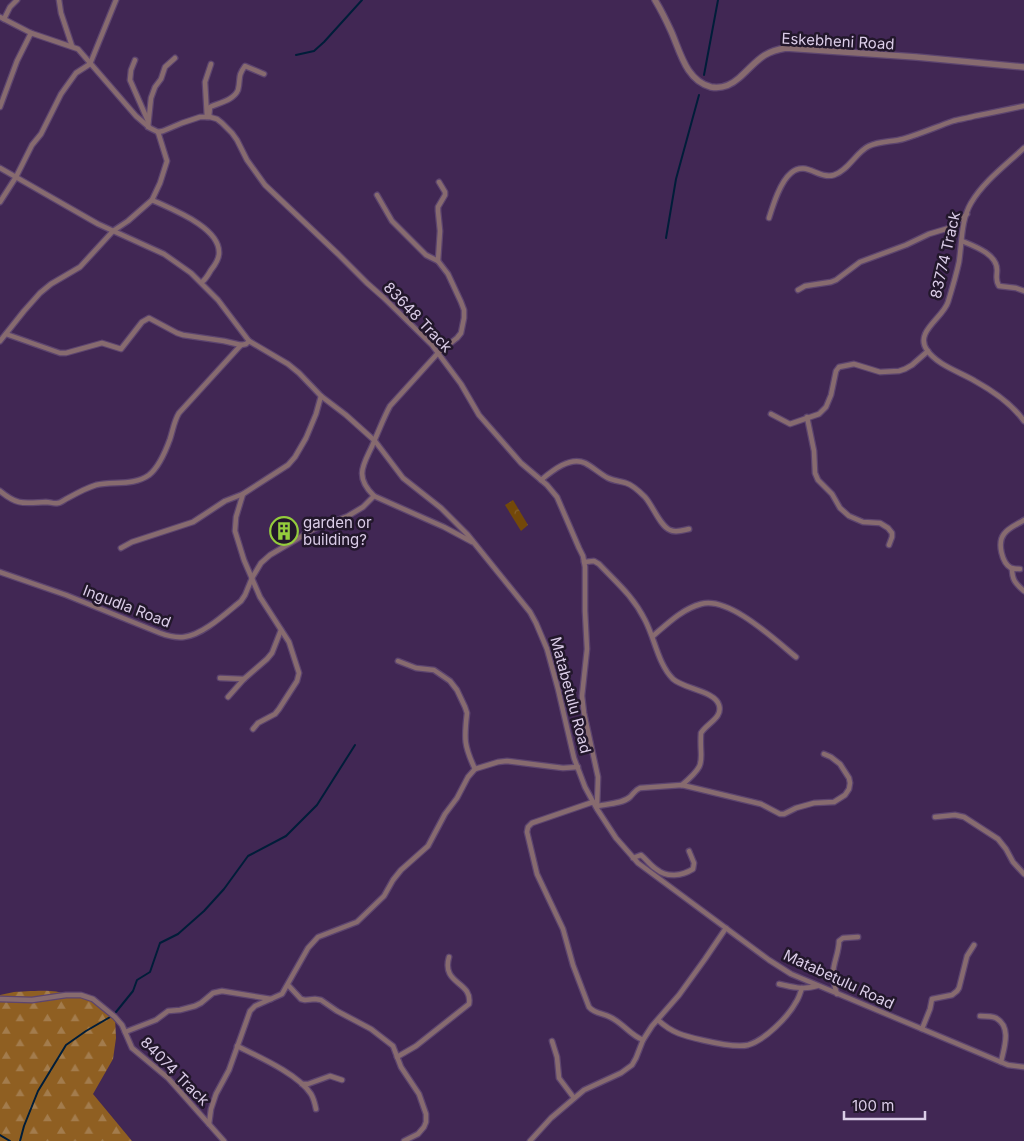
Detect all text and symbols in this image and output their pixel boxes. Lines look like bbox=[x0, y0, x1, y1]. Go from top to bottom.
street label: Eskebheni Road bbox=[781, 29, 895, 53]
street label: 83774 Track bbox=[926, 209, 964, 300]
street label: 83648 Track bbox=[380, 278, 457, 357]
place label: garden or building? bbox=[303, 513, 372, 549]
building icon: garden or building? bbox=[269, 516, 299, 546]
street label: Ingudla Road bbox=[80, 581, 174, 631]
street label: Matabetulu Road bbox=[546, 635, 596, 755]
street label: Matabetulu Road bbox=[781, 945, 897, 1013]
street label: 84074 Track bbox=[137, 1033, 214, 1110]
scale bar bbox=[844, 1088, 925, 1120]
text: 100 m bbox=[852, 1096, 894, 1115]

